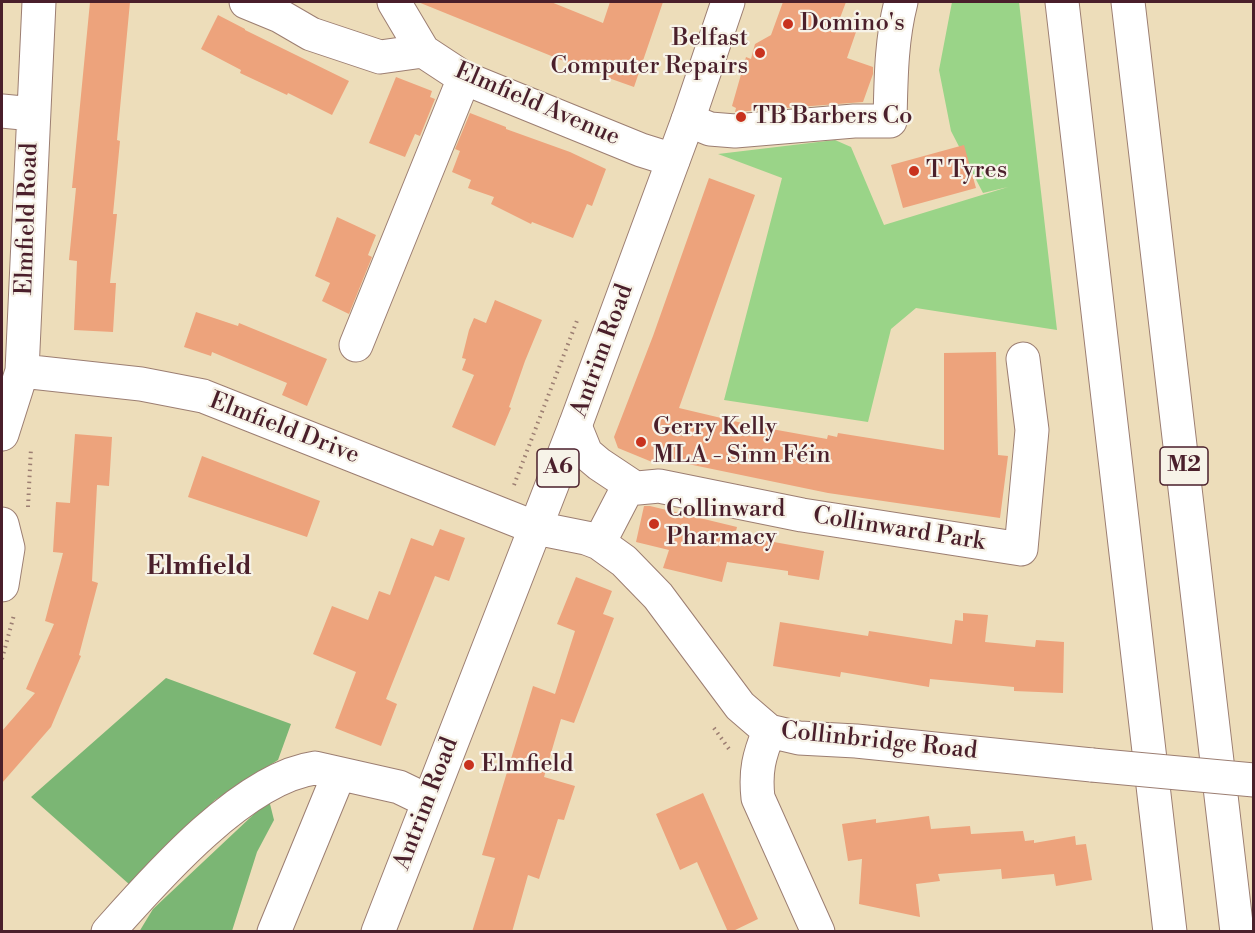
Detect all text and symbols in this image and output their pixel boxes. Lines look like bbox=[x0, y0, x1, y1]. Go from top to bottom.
place label: Domino's bbox=[800, 10, 905, 38]
marker: Domino's bbox=[781, 17, 795, 31]
place label: Belfast Computer Repairs bbox=[550, 25, 748, 81]
marker: Belfast Computer Repairs bbox=[753, 46, 767, 60]
street label: Elmfield Avenue bbox=[450, 57, 624, 153]
place label: TB Barbers Co bbox=[753, 103, 913, 131]
marker: TB Barbers Co bbox=[734, 110, 748, 124]
street label: Elmfield Road bbox=[11, 142, 45, 296]
place label: T Tyres bbox=[926, 157, 1007, 185]
marker: T Tyres bbox=[907, 164, 921, 178]
street label: Antrim Road bbox=[566, 280, 640, 422]
street label: Elmfield Drive bbox=[205, 387, 363, 471]
place label: Gerry Kelly MLA - Sinn Féin bbox=[653, 414, 831, 470]
marker: Gerry Kelly MLA - Sinn Féin bbox=[634, 435, 648, 449]
road number: M2 bbox=[1160, 447, 1208, 485]
road number: A6 bbox=[537, 449, 579, 487]
place label: Collinward Pharmacy bbox=[666, 496, 785, 552]
street label: Collinward Park bbox=[811, 502, 987, 558]
marker: Collinward Pharmacy bbox=[647, 517, 661, 531]
district label: Elmfield bbox=[146, 552, 252, 584]
street label: Collinbridge Road bbox=[779, 717, 979, 767]
street label: Antrim Road bbox=[389, 734, 465, 874]
place label: Elmfield bbox=[481, 751, 573, 779]
marker: Elmfield bbox=[462, 758, 476, 772]

